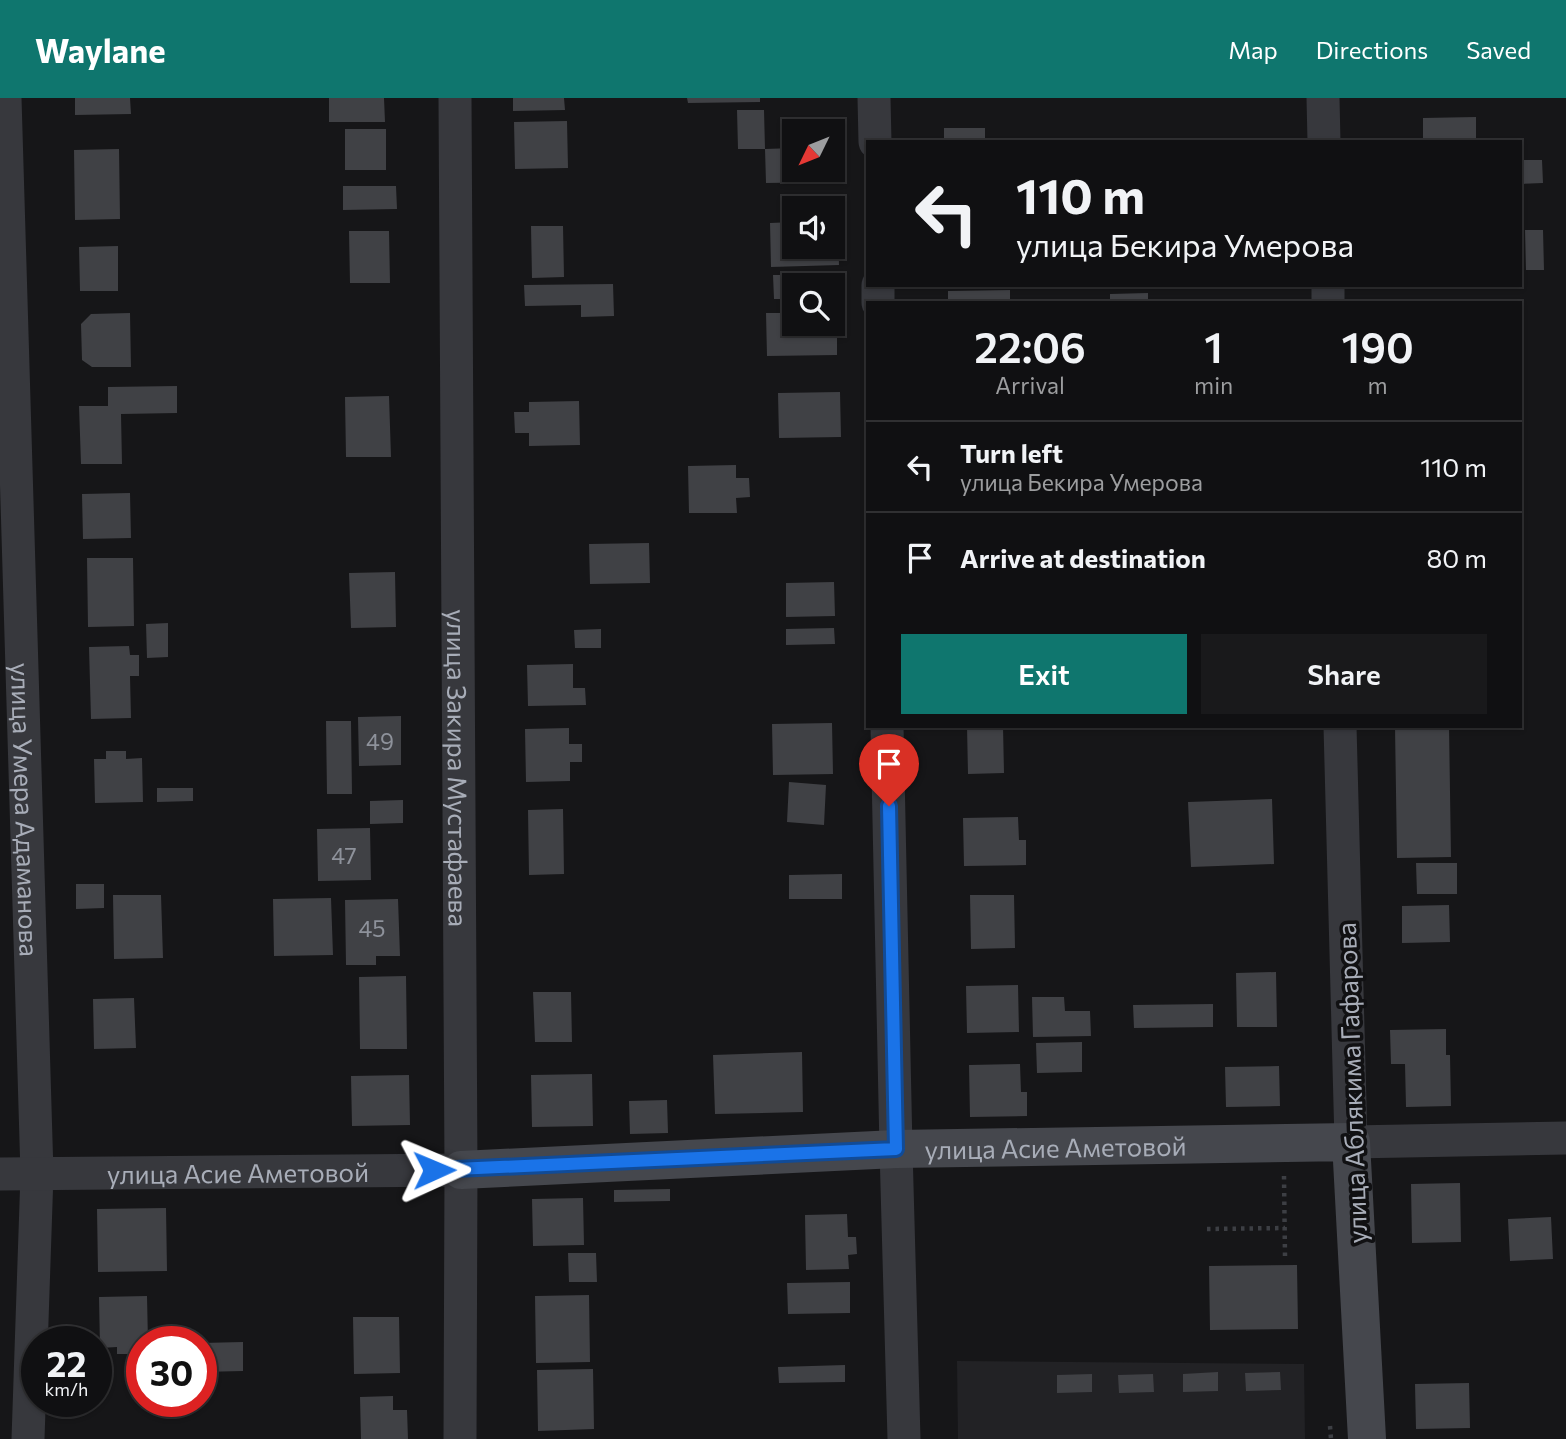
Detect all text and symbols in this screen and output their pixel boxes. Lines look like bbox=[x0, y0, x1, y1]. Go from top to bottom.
text: Waylane bbox=[35, 29, 166, 70]
text: Map bbox=[1228, 35, 1278, 64]
text: Directions bbox=[1316, 35, 1428, 64]
text: Saved bbox=[1466, 35, 1531, 64]
north arrow bbox=[782, 119, 845, 182]
map controls bbox=[782, 119, 845, 336]
text: 110 m bbox=[1016, 164, 1145, 224]
icon: left bbox=[901, 168, 992, 259]
button: sound bbox=[782, 196, 845, 259]
text: улица Бекира Умерова bbox=[1016, 224, 1354, 264]
button: search bbox=[782, 273, 845, 336]
text: 22:06 bbox=[974, 320, 1086, 372]
text: 1 bbox=[1204, 320, 1223, 372]
text: 190 bbox=[1342, 320, 1414, 372]
text: Arrival bbox=[995, 371, 1065, 399]
text: min bbox=[1194, 371, 1233, 399]
text: m bbox=[1368, 371, 1388, 399]
text: Turn left bbox=[960, 437, 1063, 468]
icon: left bbox=[901, 448, 939, 486]
text: 110 m bbox=[1420, 451, 1487, 482]
text: улица Бекира Умерова bbox=[960, 468, 1203, 496]
icon: arrive bbox=[901, 539, 939, 577]
text: Arrive at destination bbox=[960, 542, 1206, 573]
text: 80 m bbox=[1427, 542, 1487, 573]
street label: улица Закира Мустафаева bbox=[442, 609, 475, 927]
button: Exit bbox=[901, 634, 1187, 714]
button: Share bbox=[1201, 634, 1487, 714]
street label: улица Умера Адаманова bbox=[6, 662, 46, 957]
house number: 49 bbox=[366, 727, 394, 755]
pin bbox=[859, 734, 919, 806]
icon: arrive bbox=[870, 745, 908, 783]
house number: 47 bbox=[331, 841, 357, 869]
house number: 45 bbox=[358, 914, 386, 942]
street label: улица Аблякима Гафарова bbox=[1330, 922, 1372, 1244]
street label: улица Асие Аметовой bbox=[924, 1129, 1187, 1164]
position arrow bbox=[397, 1133, 471, 1207]
street label: улица Асие Аметовой bbox=[107, 1155, 369, 1189]
speed limit sign: 30 bbox=[126, 1326, 217, 1417]
text: 22 bbox=[47, 1341, 86, 1384]
text: km/h bbox=[45, 1378, 88, 1400]

